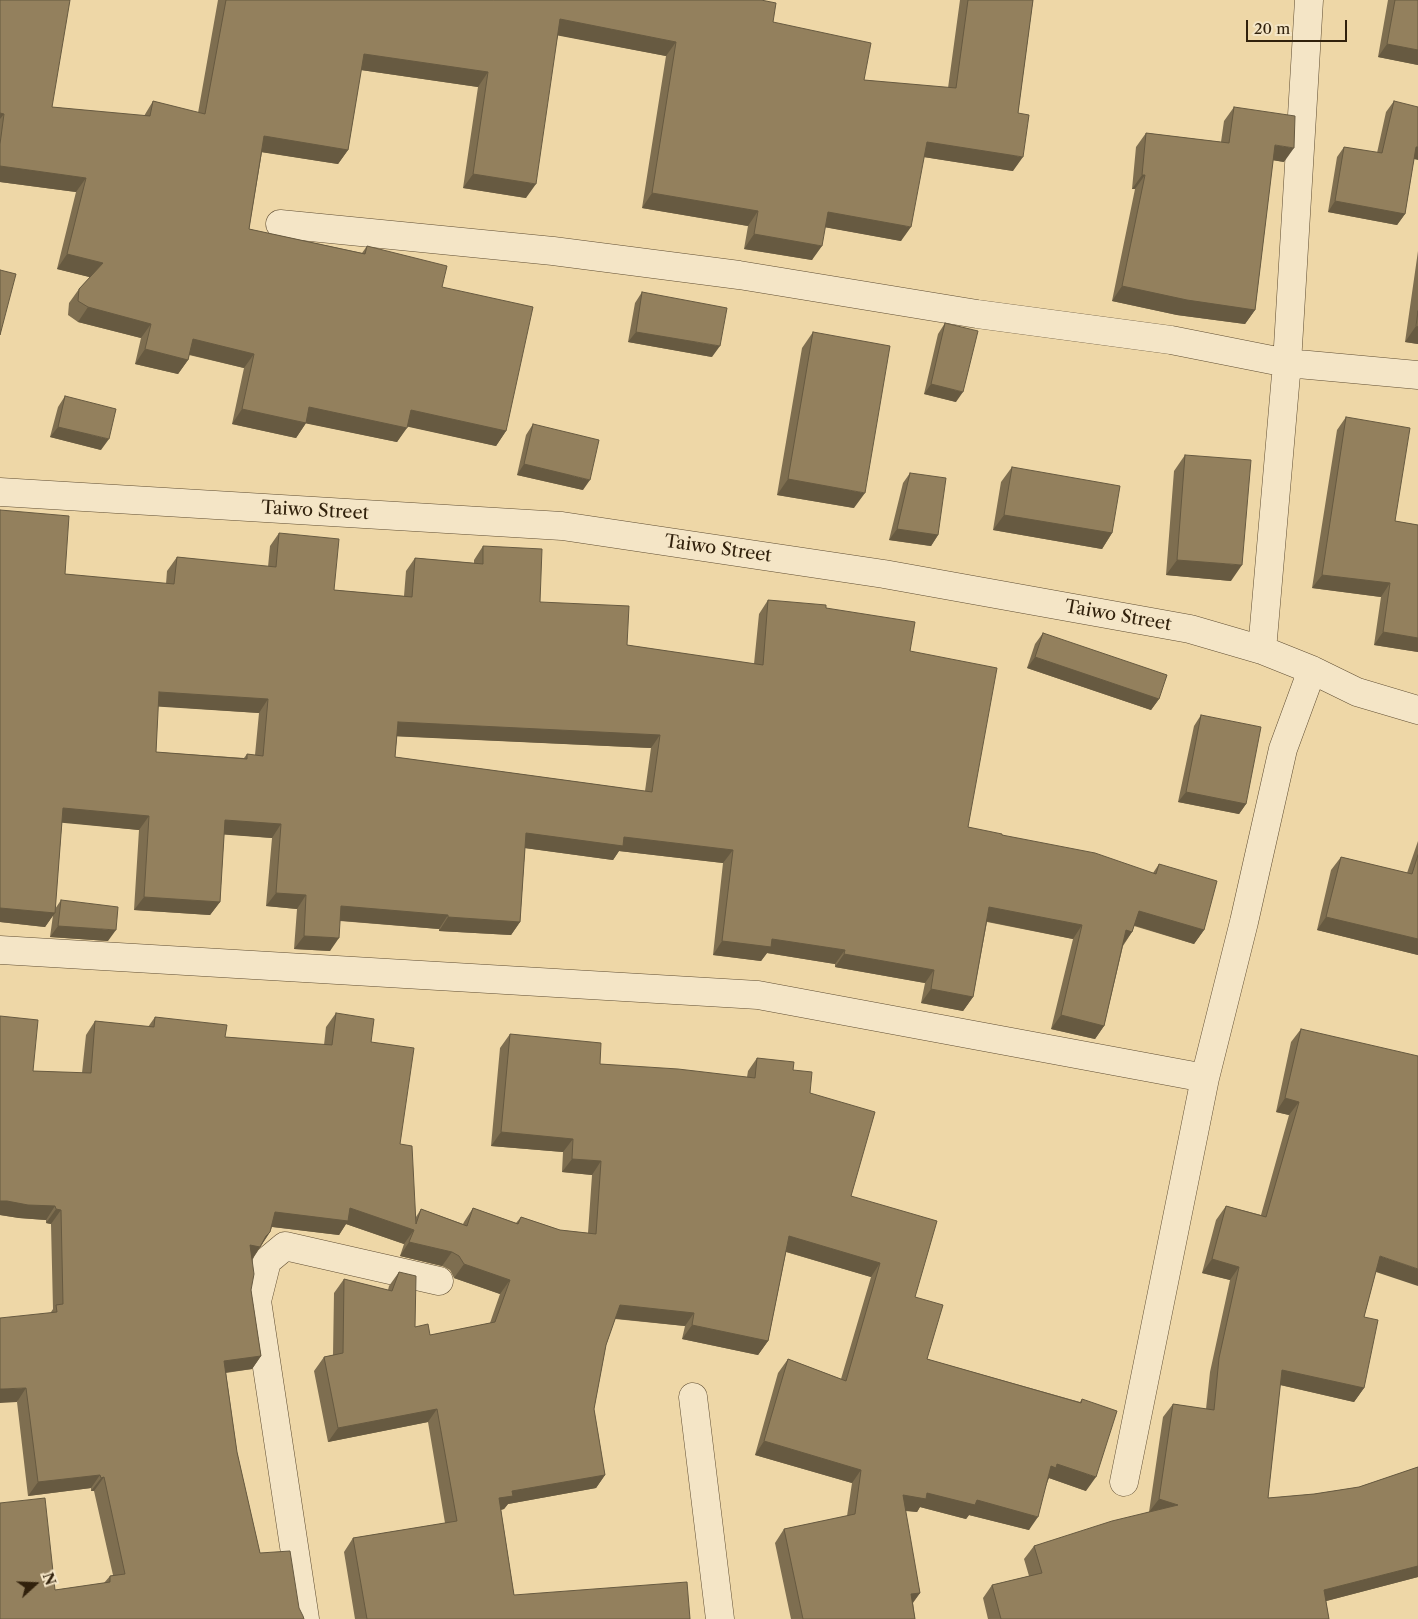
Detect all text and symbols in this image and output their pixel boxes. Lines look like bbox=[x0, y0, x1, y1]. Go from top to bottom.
scale bar bbox=[1248, 10, 1349, 42]
text: 20 m bbox=[1254, 19, 1290, 38]
street label: Taiwo Street bbox=[261, 497, 369, 525]
street label: Taiwo Street bbox=[663, 531, 773, 567]
street label: Taiwo Street bbox=[1063, 596, 1173, 636]
north arrow bbox=[10, 1559, 60, 1609]
text: N bbox=[39, 1570, 60, 1588]

